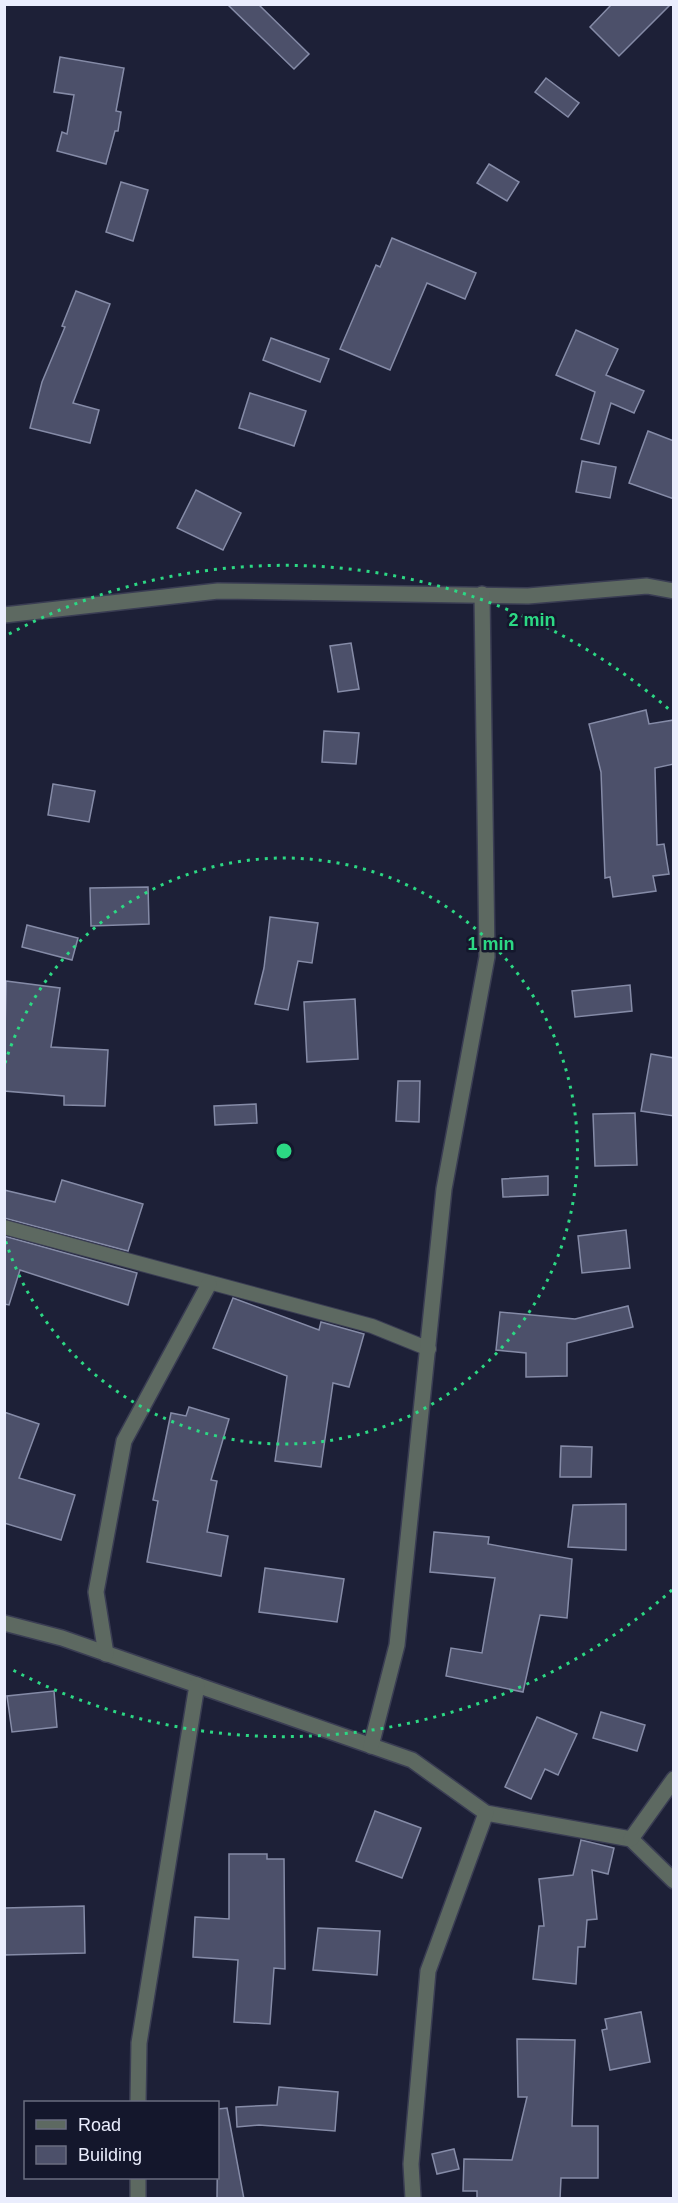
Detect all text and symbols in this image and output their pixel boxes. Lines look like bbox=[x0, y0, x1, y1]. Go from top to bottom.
text: 2 min bbox=[508, 610, 556, 630]
text: 1 min bbox=[467, 934, 515, 954]
centre of rings bbox=[274, 1141, 294, 1161]
legend bbox=[24, 2101, 219, 2179]
text: Road bbox=[78, 2115, 121, 2135]
text: Building bbox=[78, 2145, 142, 2165]

